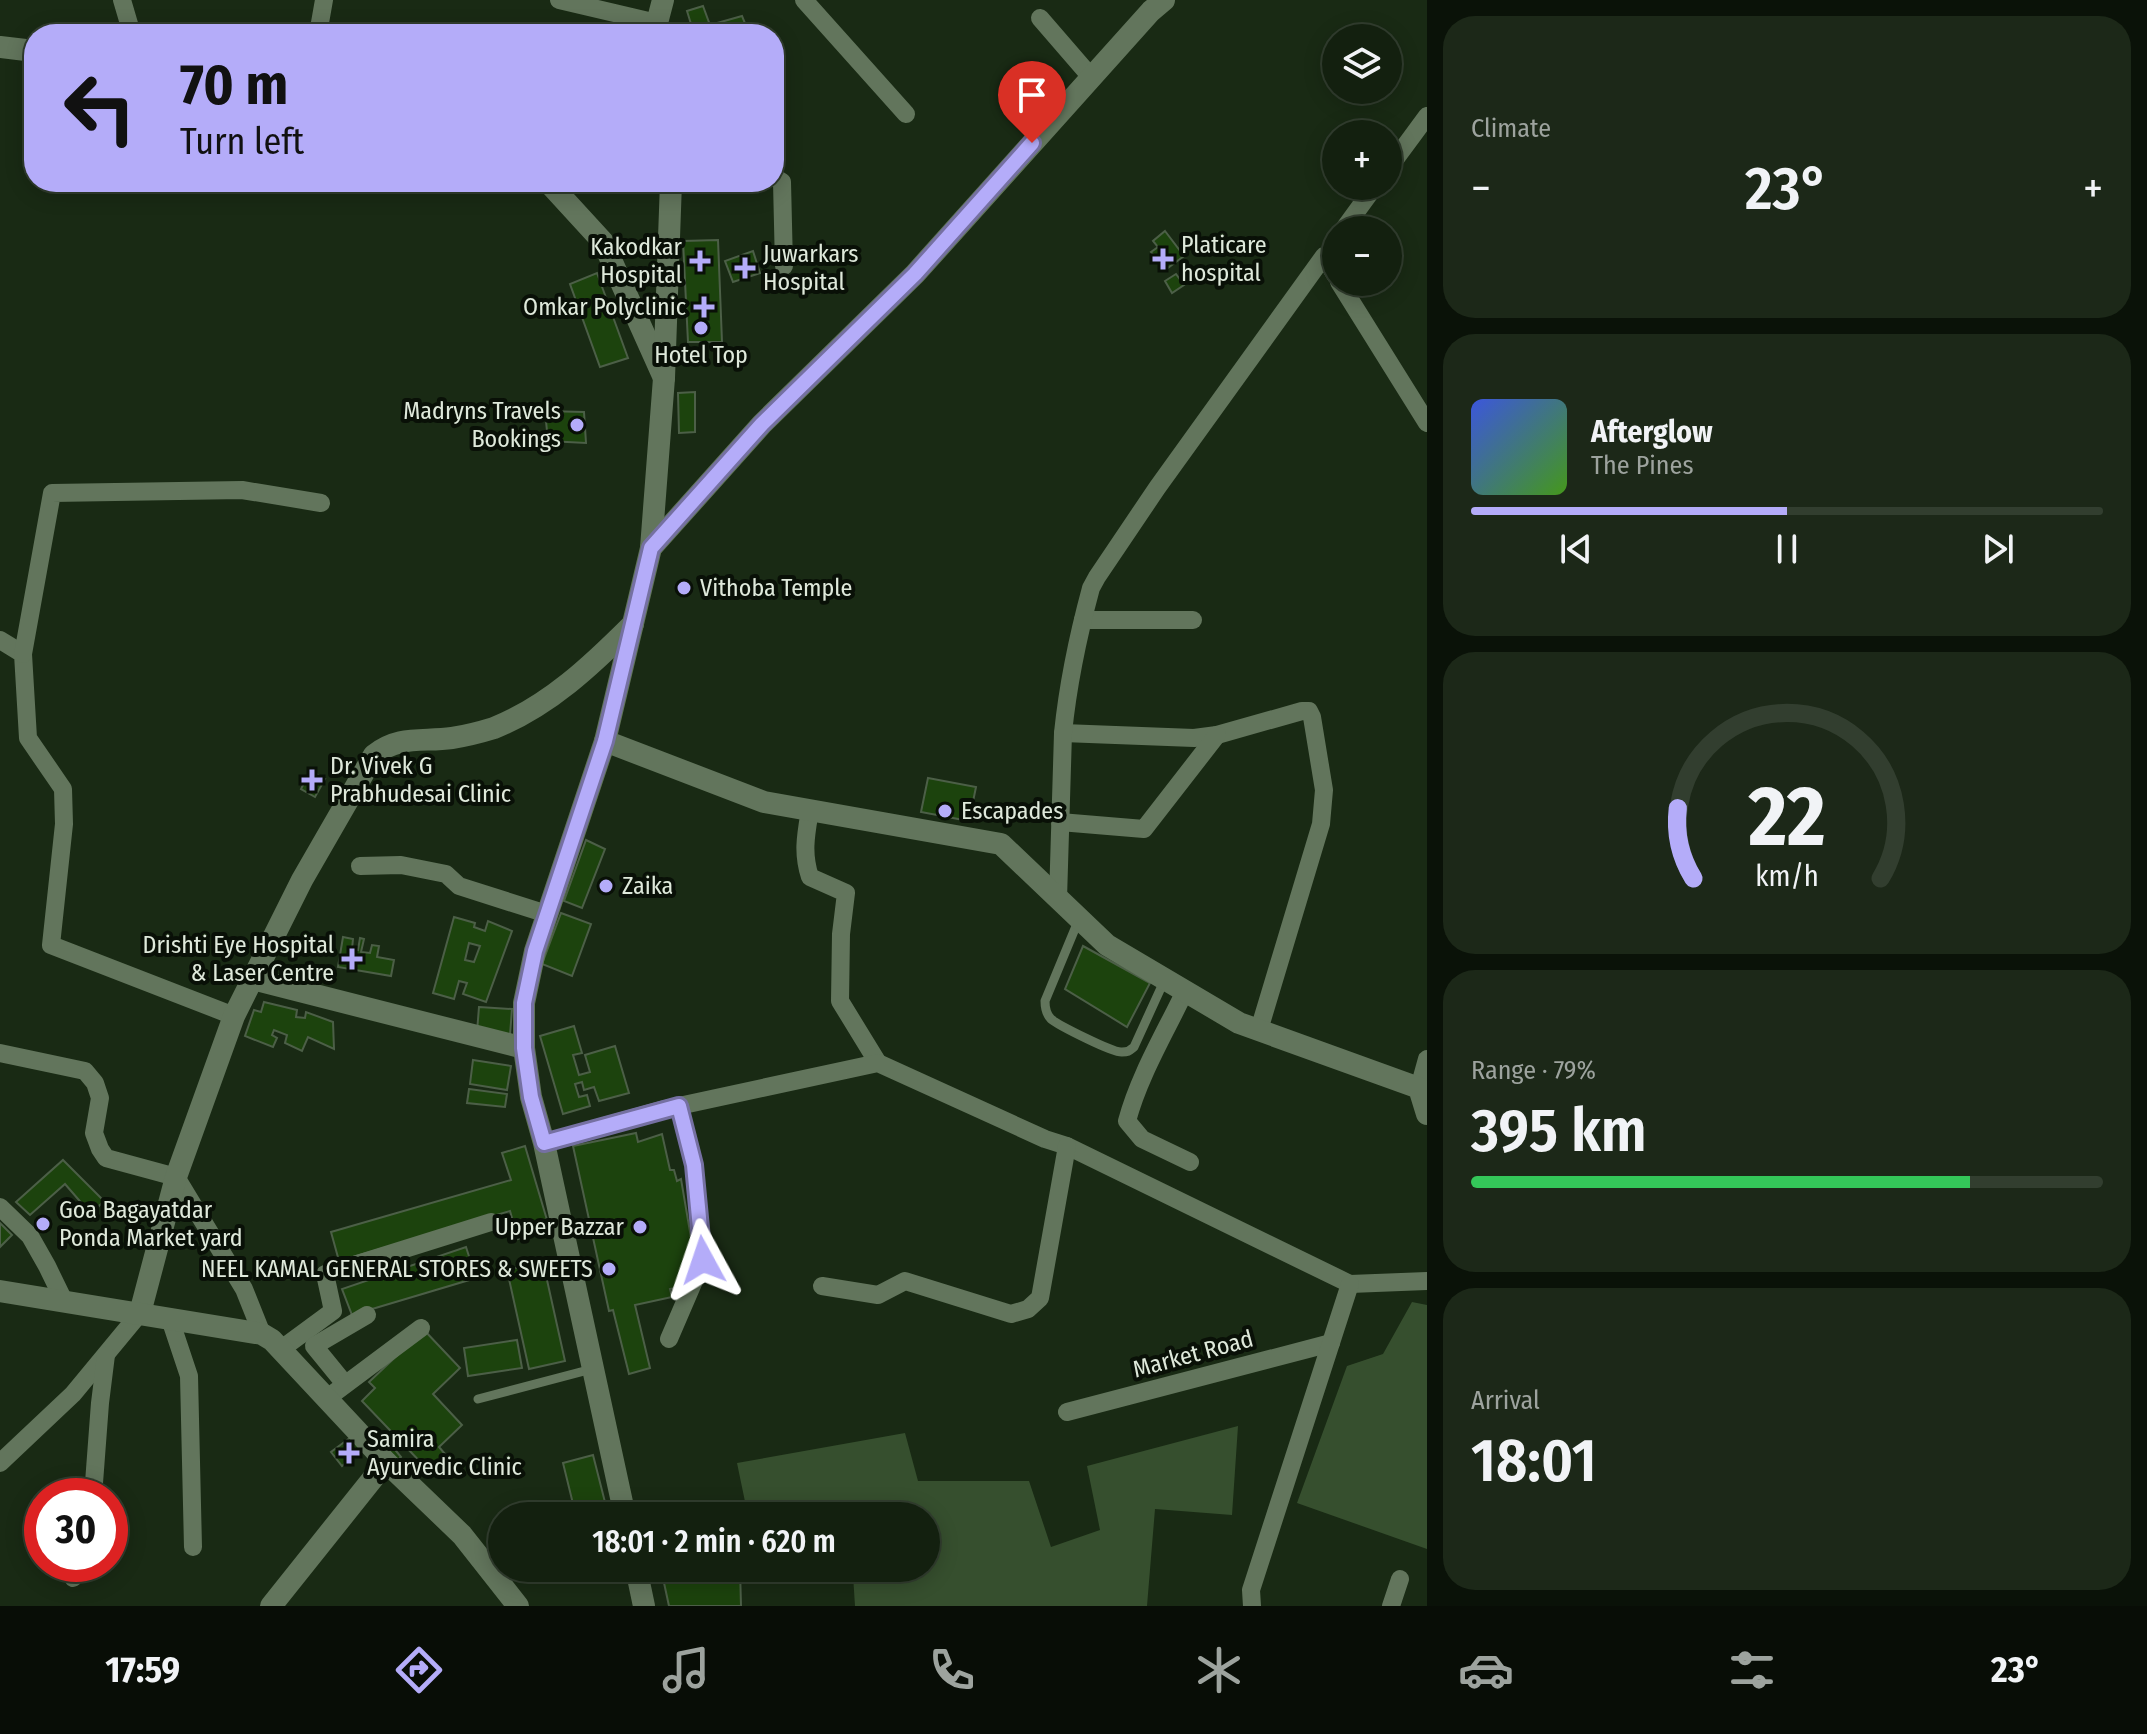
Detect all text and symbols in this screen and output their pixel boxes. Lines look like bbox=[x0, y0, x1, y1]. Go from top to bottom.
map controls bbox=[1322, 24, 1402, 296]
button: layers bbox=[1322, 24, 1402, 104]
text: 70 m bbox=[180, 52, 288, 119]
icon: left bbox=[48, 56, 152, 160]
pin bbox=[998, 61, 1066, 143]
icon: arrive bbox=[1010, 73, 1054, 117]
text: Climate bbox=[1471, 113, 1551, 144]
text: Turn left bbox=[180, 120, 304, 164]
button: + bbox=[1322, 120, 1402, 200]
text: 23° bbox=[1745, 153, 1829, 225]
text: − bbox=[1471, 162, 1491, 215]
text: + bbox=[2083, 162, 2103, 215]
button: − bbox=[1322, 216, 1402, 296]
place label: Platicare hospital bbox=[1181, 231, 1267, 287]
place label: Kakodkar Hospital bbox=[590, 233, 683, 289]
place label: Juwarkars Hospital bbox=[763, 240, 859, 296]
marker: Platicare hospital bbox=[1152, 248, 1174, 270]
marker: Kakodkar Hospital bbox=[689, 250, 711, 272]
marker: Juwarkars Hospital bbox=[734, 257, 756, 279]
place label: Omkar Polyclinic bbox=[523, 293, 686, 321]
marker: Omkar Polyclinic bbox=[693, 296, 715, 318]
marker: Hotel Top bbox=[692, 319, 710, 337]
place label: Hotel Top bbox=[654, 341, 748, 369]
place label: Madryns Travels Bookings bbox=[403, 397, 561, 453]
text: Afterglow bbox=[1591, 414, 1713, 450]
marker: Madryns Travels Bookings bbox=[568, 416, 586, 434]
text: The Pines bbox=[1591, 450, 1694, 481]
icon: previous bbox=[1554, 527, 1598, 571]
icon: pause bbox=[1765, 527, 1809, 571]
icon: next bbox=[1976, 527, 2020, 571]
place label: Vithoba Temple bbox=[700, 574, 852, 602]
marker: Vithoba Temple bbox=[675, 579, 693, 597]
place label: Dr. Vivek G Prabhudesai Clinic bbox=[330, 752, 511, 808]
text: 22 bbox=[1747, 767, 1826, 867]
marker: Dr. Vivek G Prabhudesai Clinic bbox=[301, 769, 323, 791]
place label: Escapades bbox=[961, 797, 1063, 825]
marker: Escapades bbox=[936, 802, 954, 820]
text: km/h bbox=[1755, 859, 1819, 894]
place label: Zaika bbox=[622, 872, 673, 900]
marker: Zaika bbox=[597, 877, 615, 895]
place label: Drishti Eye Hospital & Laser Centre bbox=[143, 931, 334, 987]
marker: Drishti Eye Hospital & Laser Centre bbox=[341, 948, 363, 970]
text: Range · 79% bbox=[1471, 1055, 1596, 1086]
text: 395 km bbox=[1471, 1095, 1647, 1167]
place label: Goa Bagayatdar Ponda Market yard bbox=[59, 1196, 243, 1252]
place label: Upper Bazzar bbox=[495, 1213, 625, 1241]
marker: Goa Bagayatdar Ponda Market yard bbox=[34, 1215, 52, 1233]
marker: Upper Bazzar bbox=[631, 1218, 649, 1236]
position arrow bbox=[661, 1218, 745, 1302]
place label: NEEL KAMAL GENERAL STORES & SWEETS bbox=[201, 1255, 593, 1283]
marker: NEEL KAMAL GENERAL STORES & SWEETS bbox=[600, 1260, 618, 1278]
street label: Market Road bbox=[1130, 1325, 1256, 1383]
text: Arrival bbox=[1471, 1385, 1540, 1416]
place label: Samira Ayurvedic Clinic bbox=[367, 1425, 522, 1481]
text: 18:01 bbox=[1471, 1425, 1597, 1497]
marker: Samira Ayurvedic Clinic bbox=[338, 1442, 360, 1464]
speed limit sign: 30 bbox=[24, 1478, 128, 1582]
text: 18:01 · 2 min · 620 m bbox=[592, 1524, 836, 1560]
icon: directions bbox=[391, 1642, 447, 1698]
icon: music bbox=[658, 1642, 714, 1698]
icon: phone bbox=[924, 1642, 980, 1698]
icon: climate bbox=[1191, 1642, 1247, 1698]
icon: car bbox=[1458, 1642, 1514, 1698]
icon: filters bbox=[1724, 1642, 1780, 1698]
text: 17:59 bbox=[105, 1648, 180, 1692]
text: 23° bbox=[1991, 1648, 2042, 1692]

